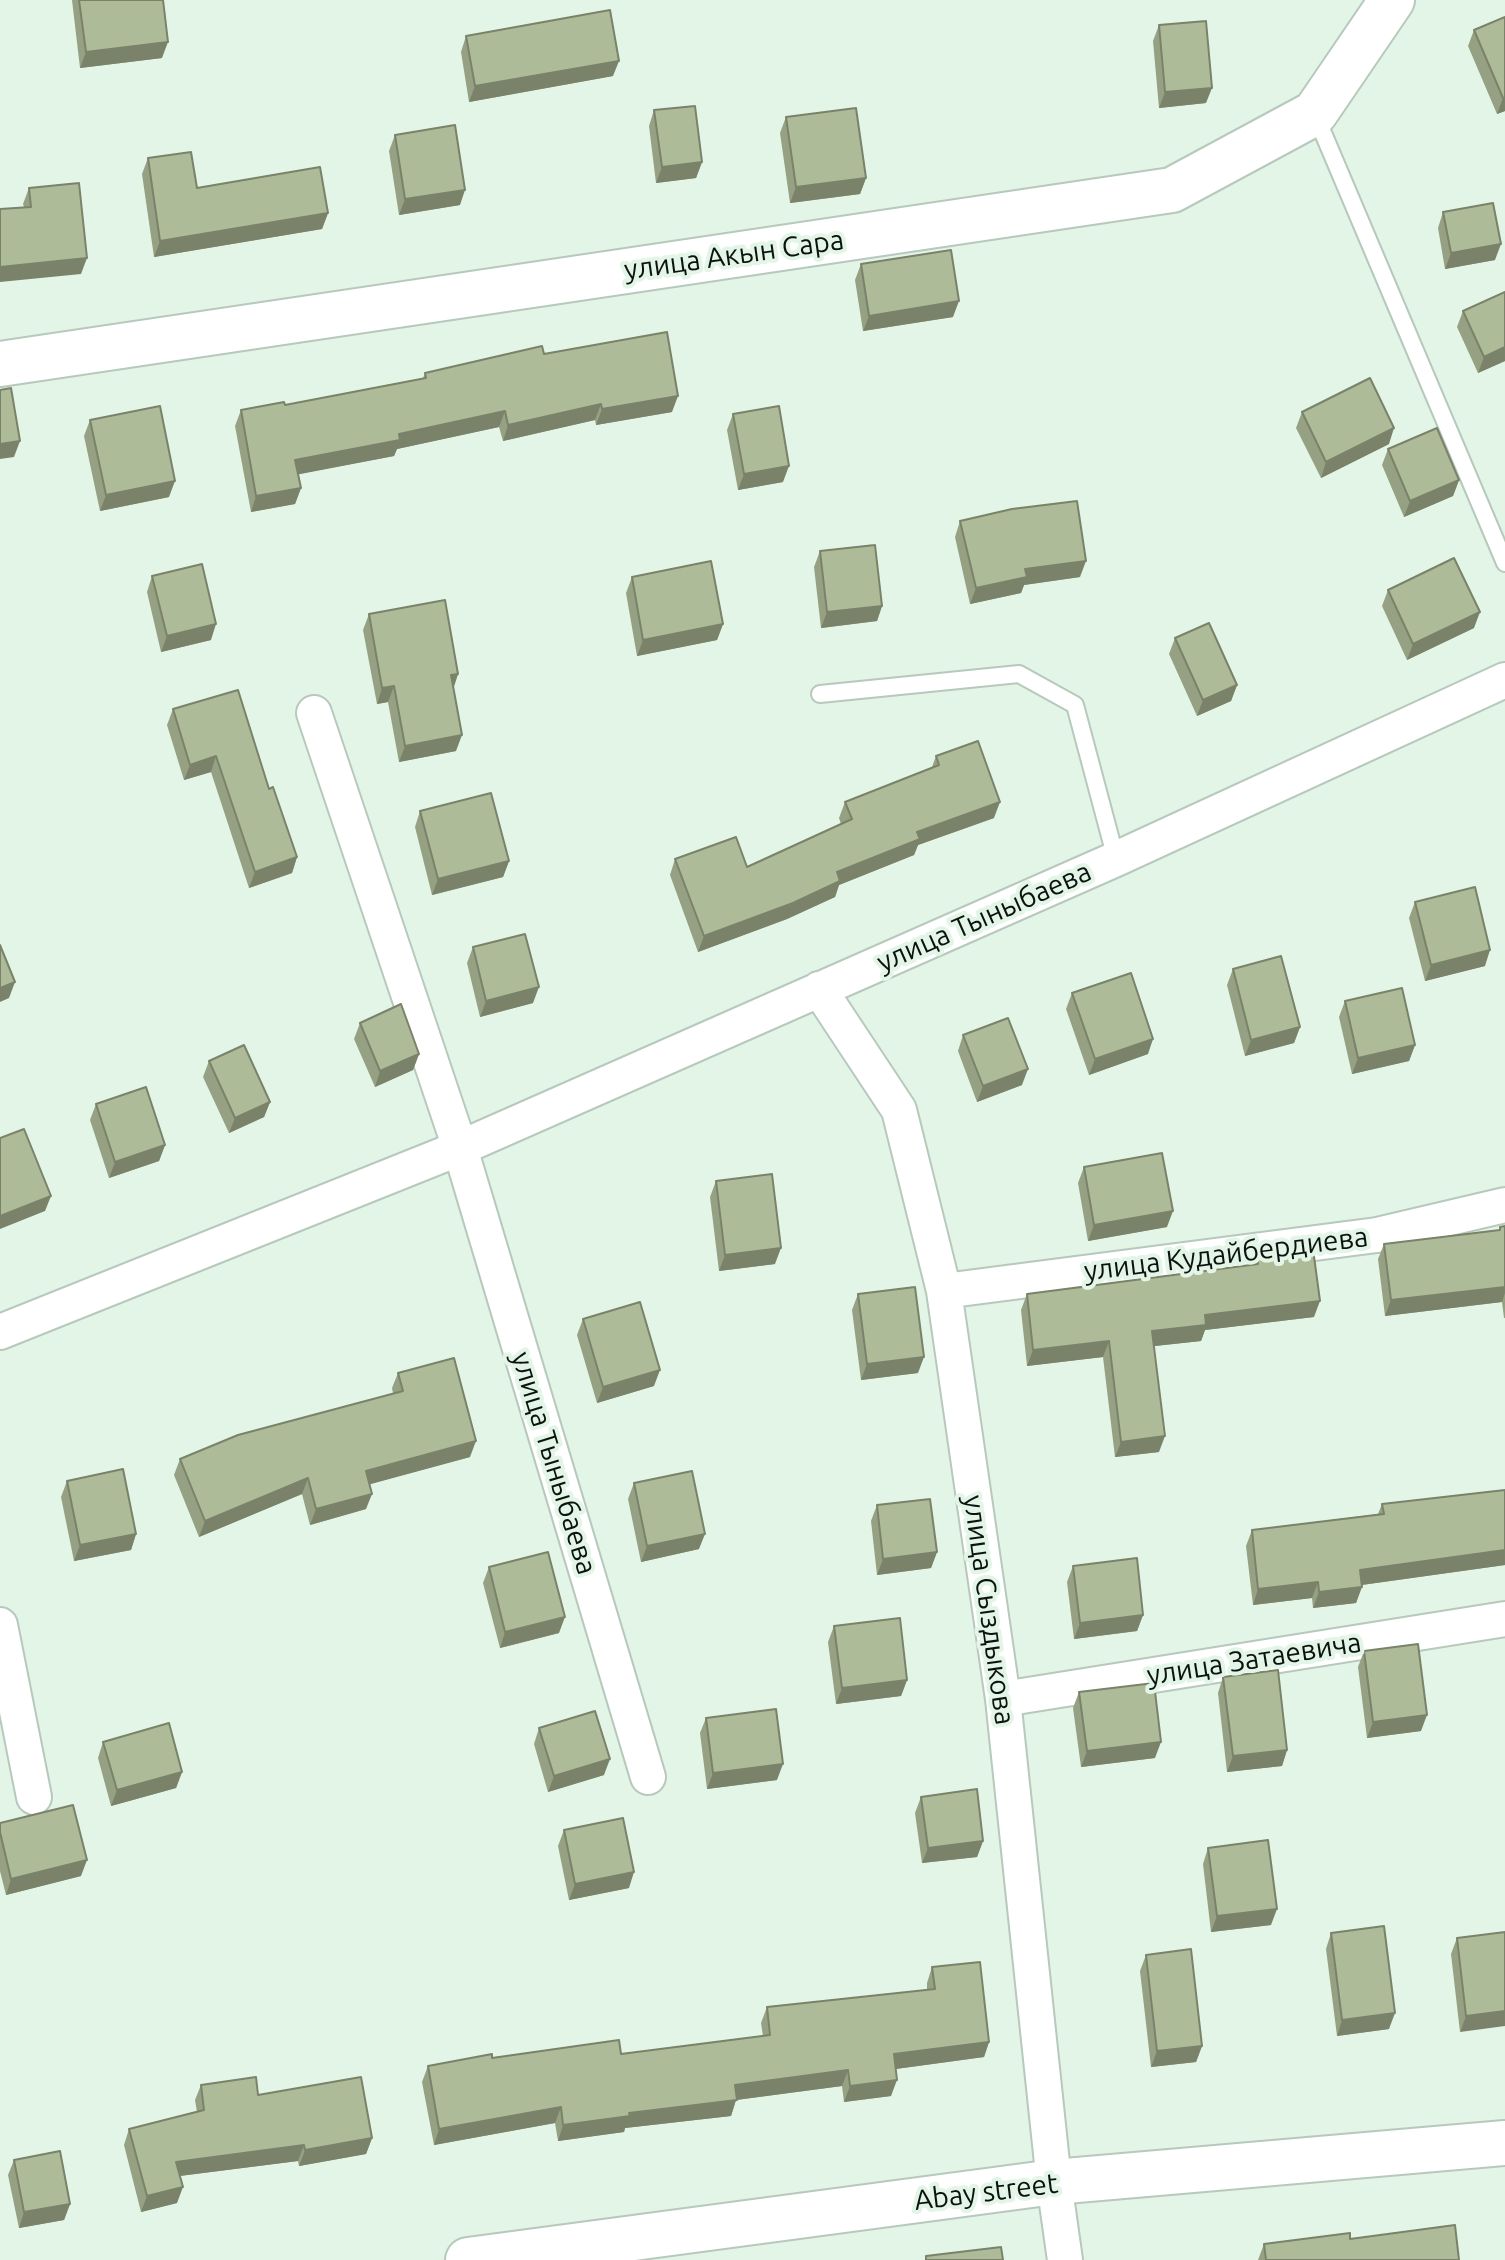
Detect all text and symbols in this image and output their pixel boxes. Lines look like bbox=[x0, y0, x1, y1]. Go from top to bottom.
street label: улица Акын Сара bbox=[622, 223, 846, 287]
street label: улица Тыныбаева bbox=[872, 855, 1096, 979]
street label: улица Кудайбердиева bbox=[1082, 1220, 1370, 1288]
street label: улица Тыныбаева bbox=[504, 1348, 604, 1578]
street label: улица Сыздыкова bbox=[956, 1493, 1022, 1727]
street label: улица Затаевича bbox=[1144, 1625, 1364, 1693]
street label: Abay street bbox=[912, 2167, 1060, 2217]

